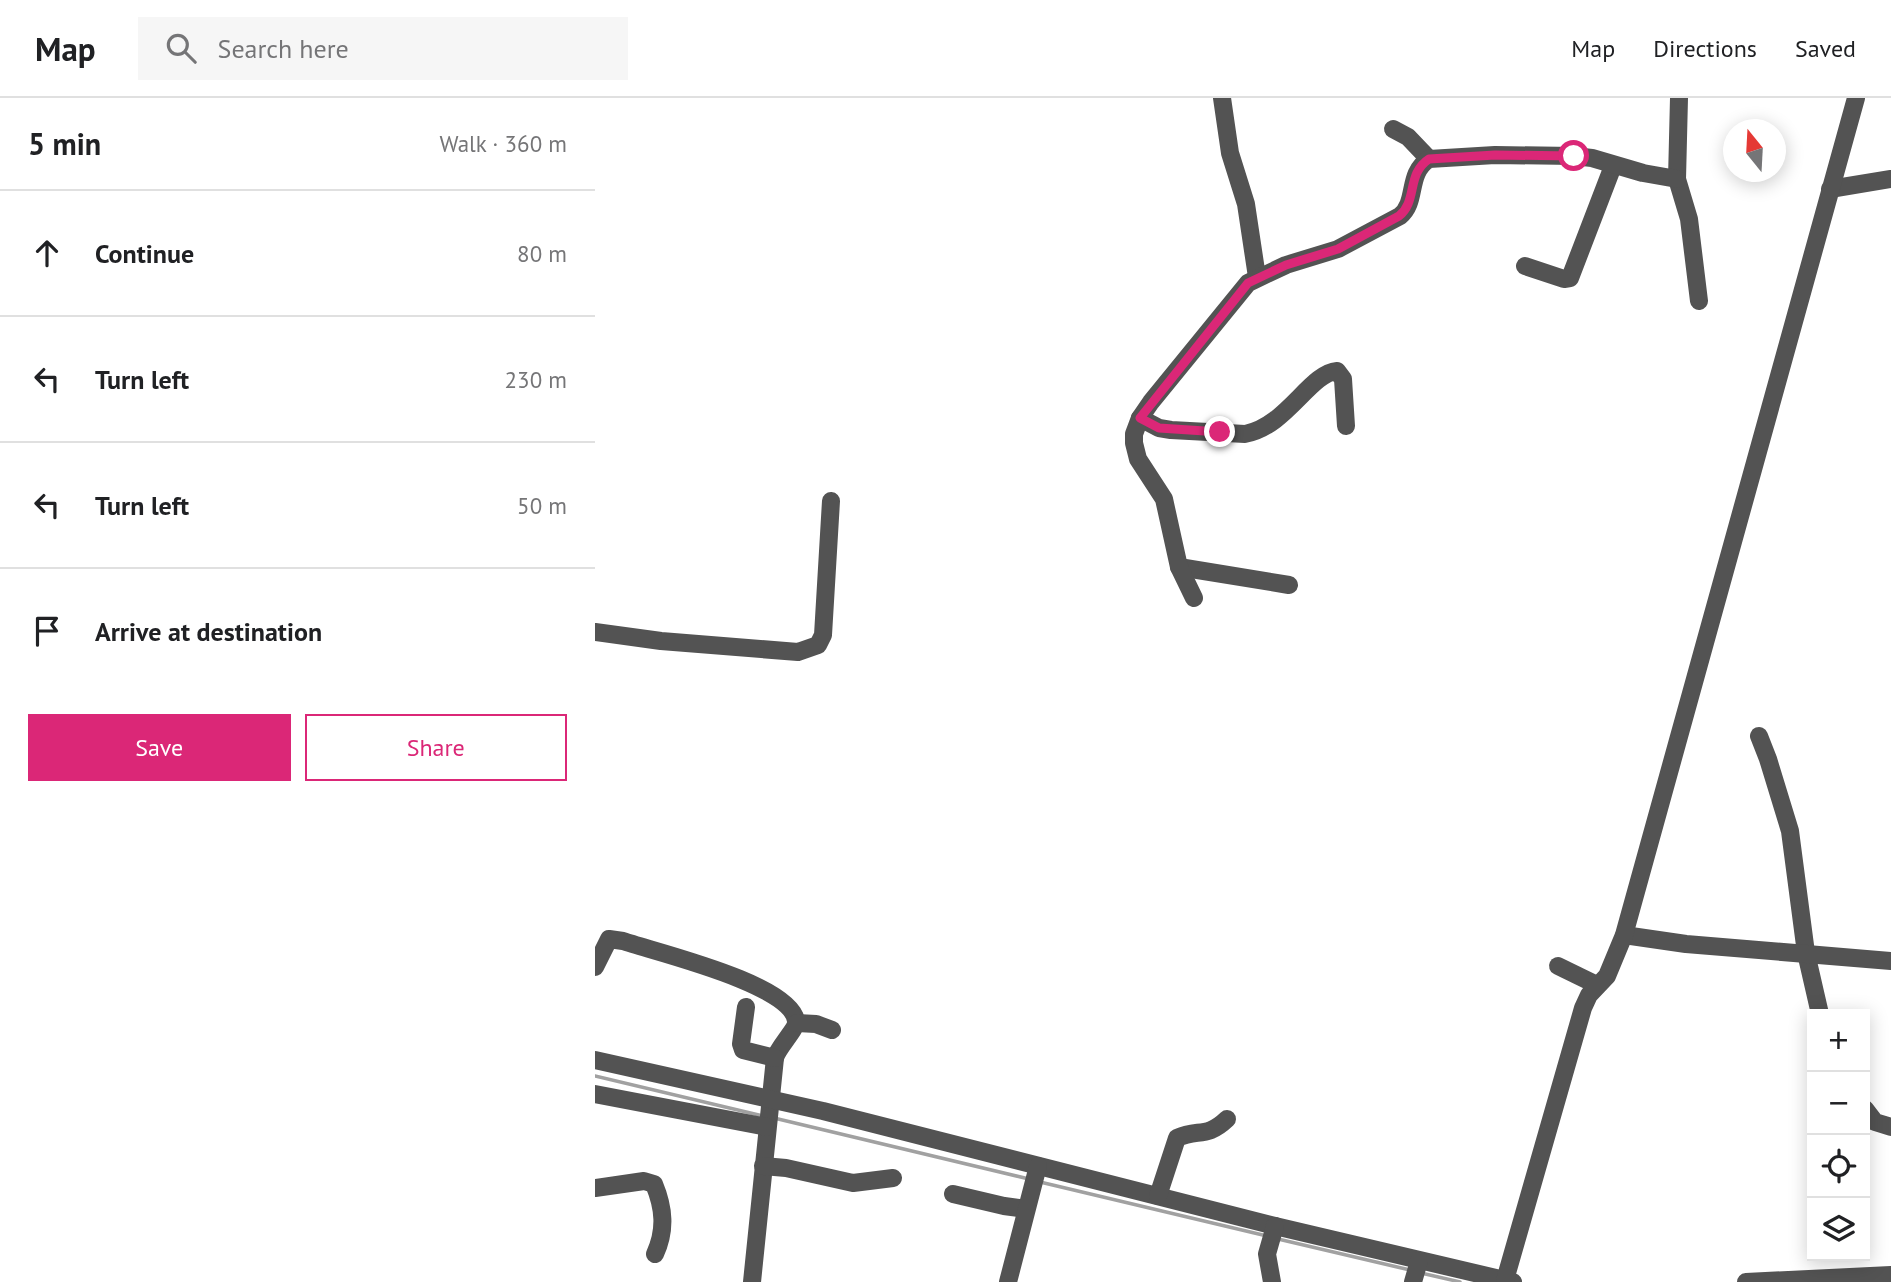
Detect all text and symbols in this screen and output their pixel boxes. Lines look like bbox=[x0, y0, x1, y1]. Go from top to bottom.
search box bbox=[138, 17, 628, 80]
text: Map bbox=[35, 27, 96, 70]
icon: search bbox=[162, 29, 200, 67]
text: Search here bbox=[218, 32, 349, 65]
text: Map bbox=[1571, 33, 1615, 64]
text: Directions bbox=[1653, 33, 1757, 64]
text: Saved bbox=[1795, 33, 1856, 64]
north arrow bbox=[1723, 119, 1786, 182]
text: 5 min bbox=[28, 124, 101, 163]
text: Walk · 360 m bbox=[440, 129, 567, 158]
route start bbox=[1558, 140, 1589, 171]
icon: ahead bbox=[28, 234, 66, 272]
text: Continue bbox=[95, 237, 194, 270]
text: 80 m bbox=[517, 239, 567, 268]
icon: left bbox=[28, 360, 66, 398]
text: Turn left bbox=[95, 363, 189, 396]
text: 230 m bbox=[505, 365, 567, 394]
route end bbox=[1204, 416, 1235, 447]
icon: left bbox=[28, 486, 66, 524]
text: Turn left bbox=[95, 489, 189, 522]
text: 50 m bbox=[517, 491, 567, 520]
icon: arrive bbox=[28, 612, 66, 650]
text: Arrive at destination bbox=[95, 615, 322, 648]
button: Save bbox=[28, 714, 291, 781]
button: Share bbox=[305, 714, 567, 781]
map controls bbox=[1807, 1009, 1870, 1261]
button: + bbox=[1807, 1009, 1870, 1072]
button: − bbox=[1807, 1072, 1870, 1135]
button: locate bbox=[1807, 1135, 1870, 1198]
button: layers bbox=[1807, 1198, 1870, 1261]

